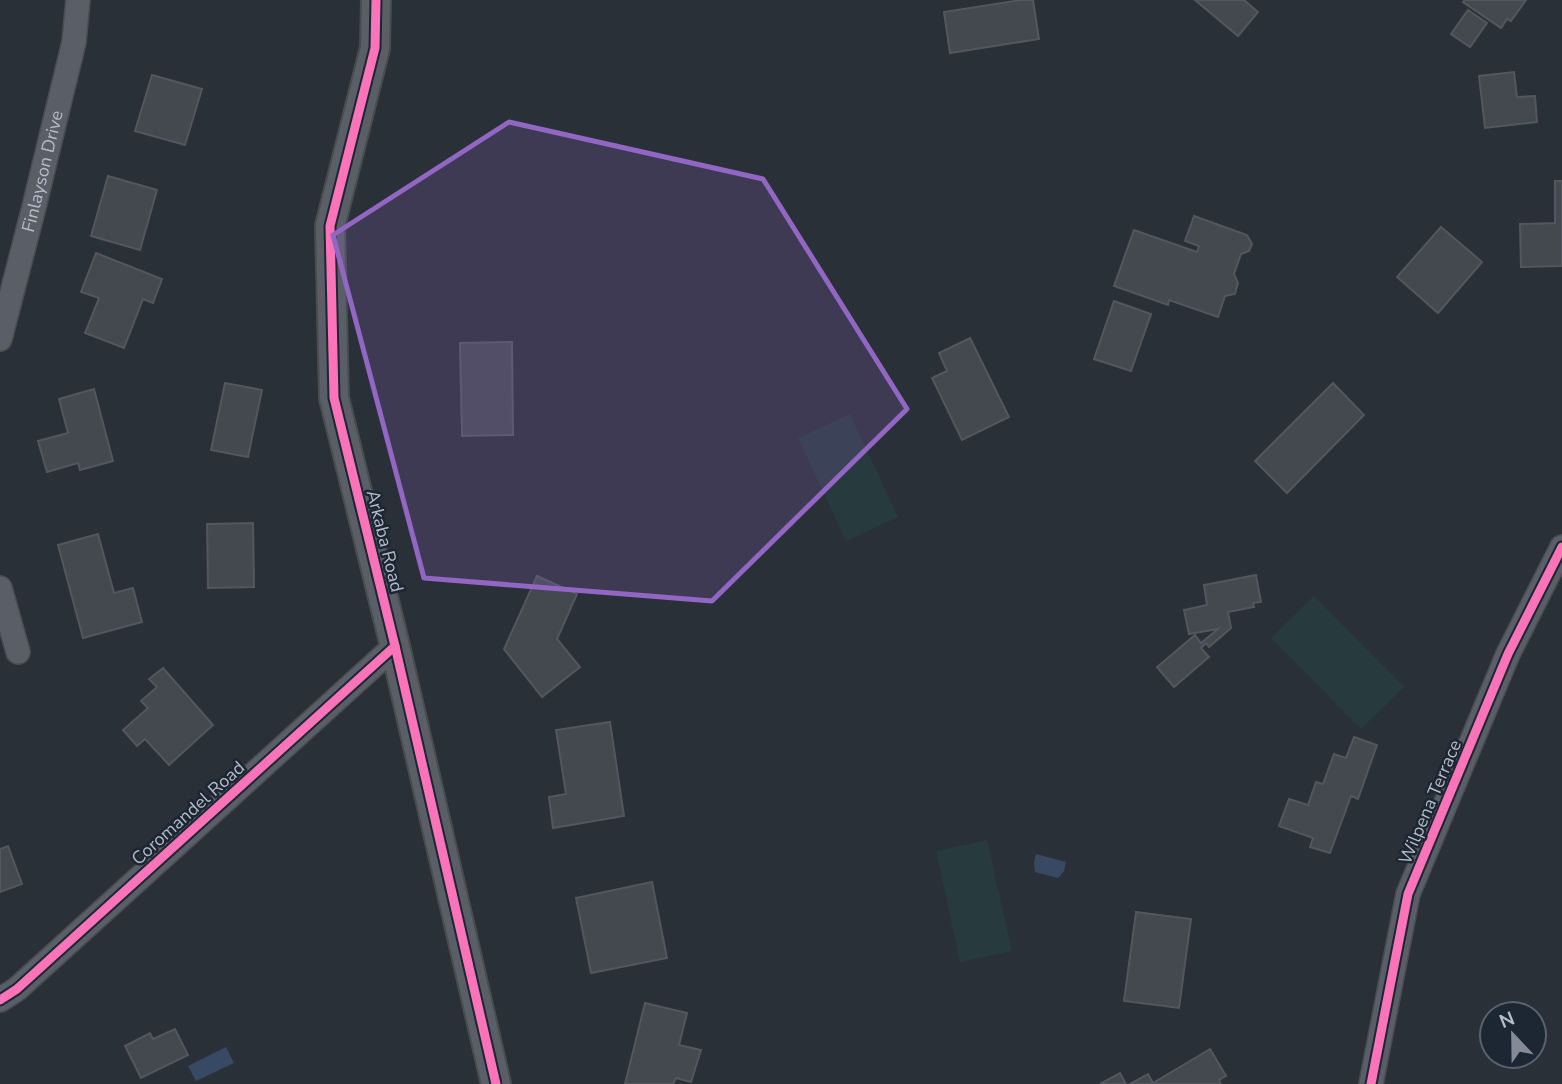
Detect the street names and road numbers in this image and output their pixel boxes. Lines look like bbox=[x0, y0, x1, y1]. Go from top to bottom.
street label: Finlayson Drive bbox=[16, 108, 69, 235]
street label: Arkaba Road bbox=[361, 487, 409, 595]
street label: Wilpena Terrace bbox=[1393, 736, 1467, 868]
street label: Coromandel Road bbox=[126, 756, 250, 870]

